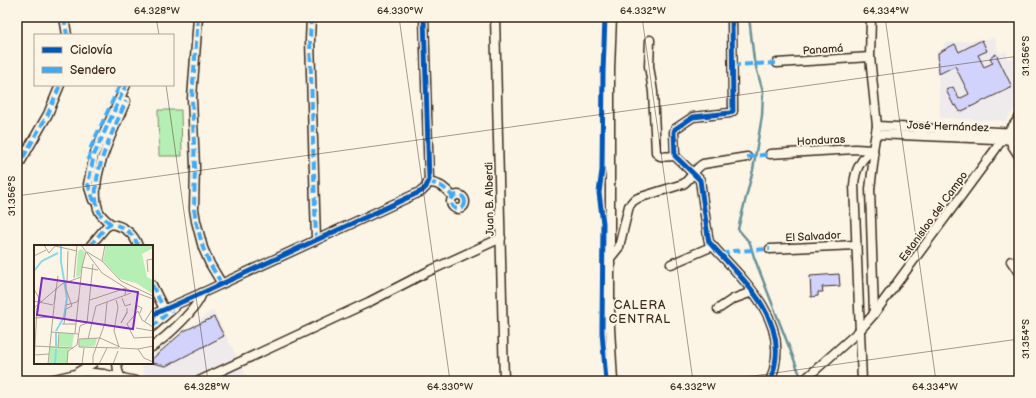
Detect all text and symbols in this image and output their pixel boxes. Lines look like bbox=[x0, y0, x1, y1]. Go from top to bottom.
text: 64.328°W bbox=[134, 5, 180, 17]
text: 64.330°W bbox=[377, 5, 423, 17]
text: 64.332°W bbox=[620, 5, 666, 17]
text: 64.334°W bbox=[863, 5, 909, 17]
legend bbox=[34, 34, 174, 86]
text: 31.356°S bbox=[1020, 36, 1032, 76]
street label: Panamá bbox=[802, 42, 844, 57]
text: Ciclovía bbox=[70, 43, 113, 58]
text: Sendero bbox=[70, 63, 116, 78]
street label: José Hernández bbox=[907, 119, 990, 134]
street label: Honduras bbox=[797, 133, 846, 148]
street label: Juan B. Alberdi bbox=[482, 162, 497, 236]
street label: Estanislao del Campo bbox=[896, 169, 970, 264]
text: 31.356°S bbox=[6, 176, 18, 216]
street label: El Salvador bbox=[785, 228, 842, 244]
inset map bbox=[34, 245, 153, 364]
district label: CALERA CENTRAL bbox=[609, 298, 671, 327]
text: 31.354°S bbox=[1020, 319, 1032, 359]
text: 64.328°W bbox=[184, 381, 230, 393]
text: 64.330°W bbox=[427, 381, 473, 393]
text: 64.332°W bbox=[670, 381, 716, 393]
text: 64.334°W bbox=[912, 381, 958, 393]

